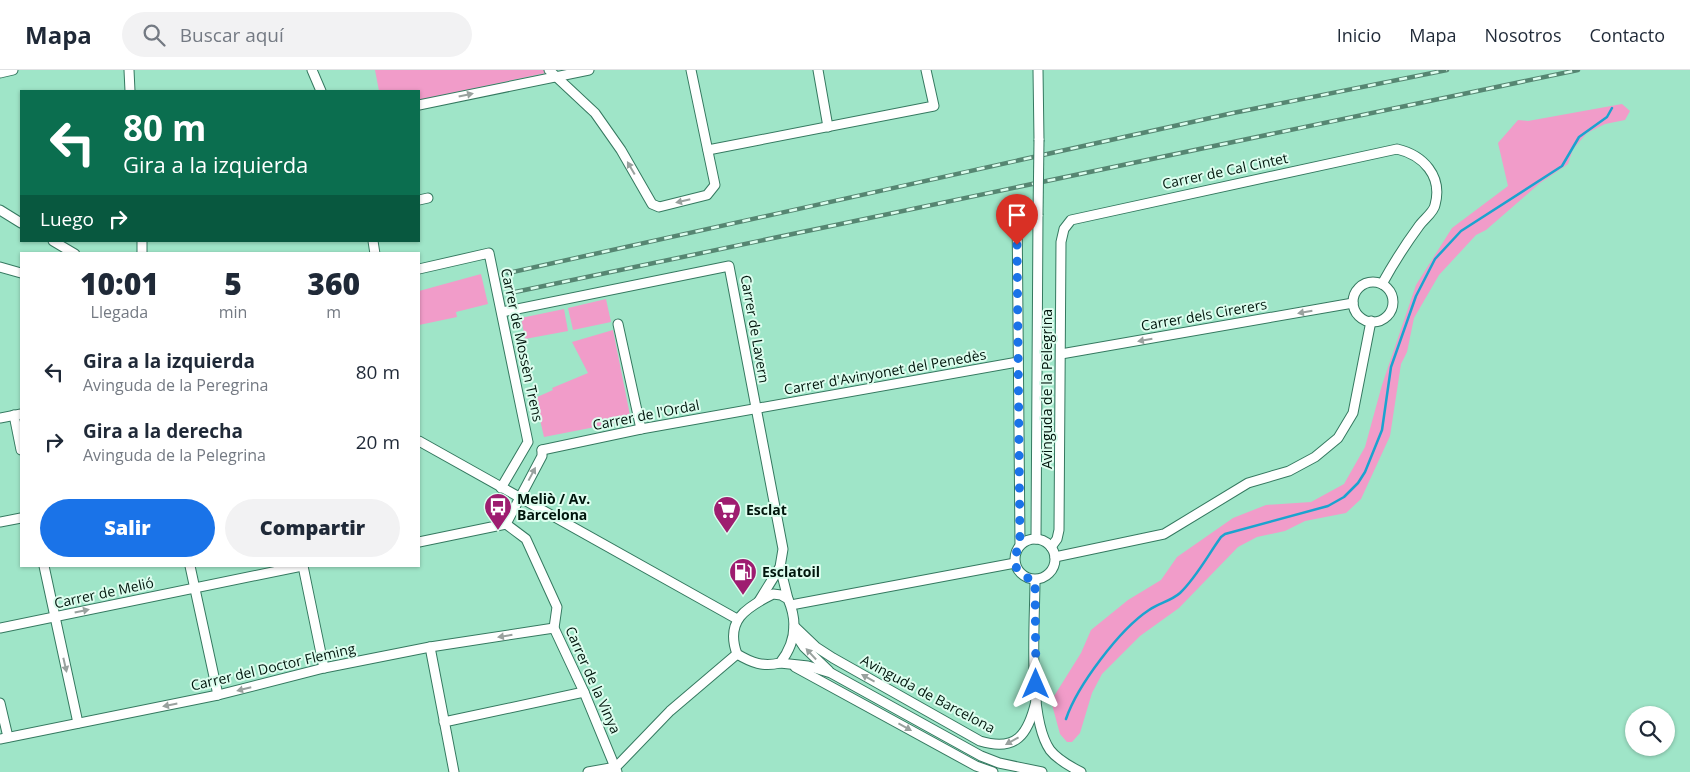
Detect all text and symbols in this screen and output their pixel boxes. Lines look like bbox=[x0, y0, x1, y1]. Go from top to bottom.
search box bbox=[122, 12, 472, 57]
text: Mapa bbox=[25, 18, 92, 51]
icon: search bbox=[140, 21, 168, 49]
text: Buscar aquí bbox=[180, 22, 284, 48]
text: Inicio bbox=[1337, 23, 1381, 47]
text: Mapa bbox=[1409, 23, 1457, 47]
text: Nosotros bbox=[1485, 23, 1562, 47]
text: Contacto bbox=[1590, 23, 1665, 47]
one-way arrow bbox=[459, 91, 475, 99]
text: 80 m bbox=[123, 104, 206, 151]
icon: left bbox=[40, 110, 105, 175]
street label: Carrer de Cal Cintet bbox=[1160, 148, 1289, 193]
text: Gira a la izquierda bbox=[123, 149, 308, 179]
one-way arrow bbox=[627, 161, 636, 174]
pin bbox=[996, 194, 1038, 245]
one-way arrow bbox=[676, 197, 691, 205]
icon: arrive bbox=[1003, 201, 1031, 229]
icon: right bbox=[104, 205, 132, 233]
text: Luego bbox=[40, 206, 94, 232]
text: 10:01 bbox=[80, 263, 159, 304]
text: 5 bbox=[224, 263, 242, 304]
text: 360 bbox=[307, 263, 360, 304]
street label: Carrer de Mossèn Trens bbox=[497, 266, 548, 424]
street label: Carrer de Lavern bbox=[737, 273, 774, 385]
street label: Carrer dels Cirerers bbox=[1140, 294, 1269, 335]
text: Llegada bbox=[91, 301, 148, 323]
text: min bbox=[219, 301, 247, 323]
text: m bbox=[326, 301, 341, 323]
one-way arrow bbox=[1296, 308, 1312, 316]
street label: Avinguda de la Pelegrina bbox=[1037, 309, 1056, 469]
one-way arrow bbox=[1136, 336, 1152, 344]
street label: Carrer d'Avinyonet del Penedès bbox=[782, 344, 988, 399]
text: Gira a la izquierda bbox=[83, 348, 255, 374]
icon: left bbox=[40, 358, 68, 386]
text: 80 m bbox=[356, 359, 400, 385]
text: Avinguda de la Peregrina bbox=[83, 374, 268, 396]
street label: Carrer de l'Ordal bbox=[591, 395, 701, 434]
text: Gira a la derecha bbox=[83, 418, 243, 444]
icon: right bbox=[40, 428, 68, 456]
text: 20 m bbox=[356, 429, 400, 455]
text: Avinguda de la Pelegrina bbox=[83, 444, 266, 466]
one-way arrow bbox=[528, 467, 536, 482]
place label: Meliò / Av. Barcelona bbox=[517, 489, 590, 524]
bus stop icon: Meliò / Av. Barcelona bbox=[483, 492, 513, 531]
supermarket icon: Esclat bbox=[712, 495, 742, 534]
button: Salir bbox=[40, 499, 215, 557]
button: Compartir bbox=[225, 499, 400, 557]
place label: Esclat bbox=[746, 500, 787, 519]
fuel station icon: Esclatoil bbox=[728, 557, 758, 596]
place label: Esclatoil bbox=[762, 562, 820, 581]
street label: Carrer de Melió bbox=[52, 573, 155, 612]
one-way arrow bbox=[74, 607, 90, 615]
street label: Carrer de la Vinya bbox=[561, 623, 626, 736]
one-way arrow bbox=[497, 632, 513, 640]
street label: Carrer del Doctor Fleming bbox=[189, 638, 357, 695]
one-way arrow bbox=[805, 648, 817, 660]
street label: Avinguda de Barcelona bbox=[858, 650, 999, 737]
position arrow bbox=[1009, 657, 1061, 709]
one-way arrow bbox=[61, 658, 69, 673]
one-way arrow bbox=[861, 673, 875, 682]
one-way arrow bbox=[236, 685, 251, 693]
one-way arrow bbox=[162, 701, 178, 709]
map controls bbox=[1625, 706, 1675, 756]
button: search bbox=[1625, 706, 1675, 756]
one-way arrow bbox=[898, 723, 913, 731]
one-way arrow bbox=[1005, 737, 1019, 745]

